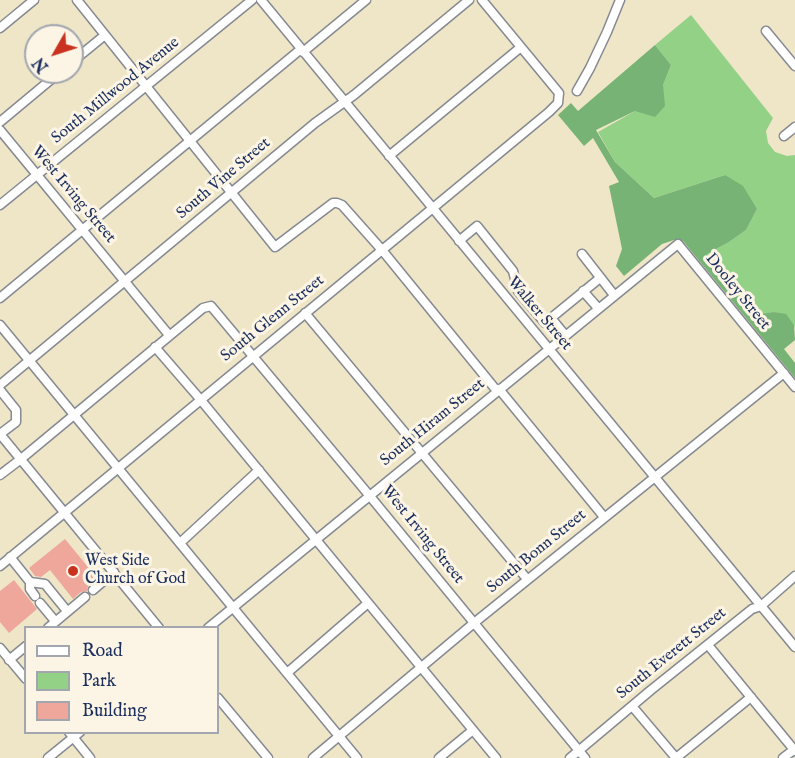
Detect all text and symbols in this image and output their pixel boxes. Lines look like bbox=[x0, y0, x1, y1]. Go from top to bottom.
north arrow bbox=[24, 24, 84, 84]
street label: South Millwood Avenue bbox=[48, 34, 184, 148]
text: N bbox=[29, 52, 54, 76]
street label: South Vine Street bbox=[173, 134, 275, 224]
street label: West Irving Street bbox=[27, 142, 119, 248]
street label: Dooley Street bbox=[700, 250, 774, 334]
street label: South Glenn Street bbox=[218, 272, 328, 366]
street label: Walker Street bbox=[503, 273, 575, 355]
street label: South Hiram Street bbox=[377, 375, 489, 471]
street label: West Irving Street bbox=[376, 482, 468, 588]
street label: South Bonn Street bbox=[484, 506, 590, 598]
place label: West Side Church of God bbox=[85, 552, 186, 590]
marker: West Side Church of God bbox=[66, 564, 80, 578]
street label: South Everett Street bbox=[613, 604, 731, 704]
legend bbox=[24, 626, 219, 734]
text: Road bbox=[82, 640, 123, 663]
text: Park bbox=[82, 670, 116, 693]
text: Building bbox=[82, 700, 147, 723]

